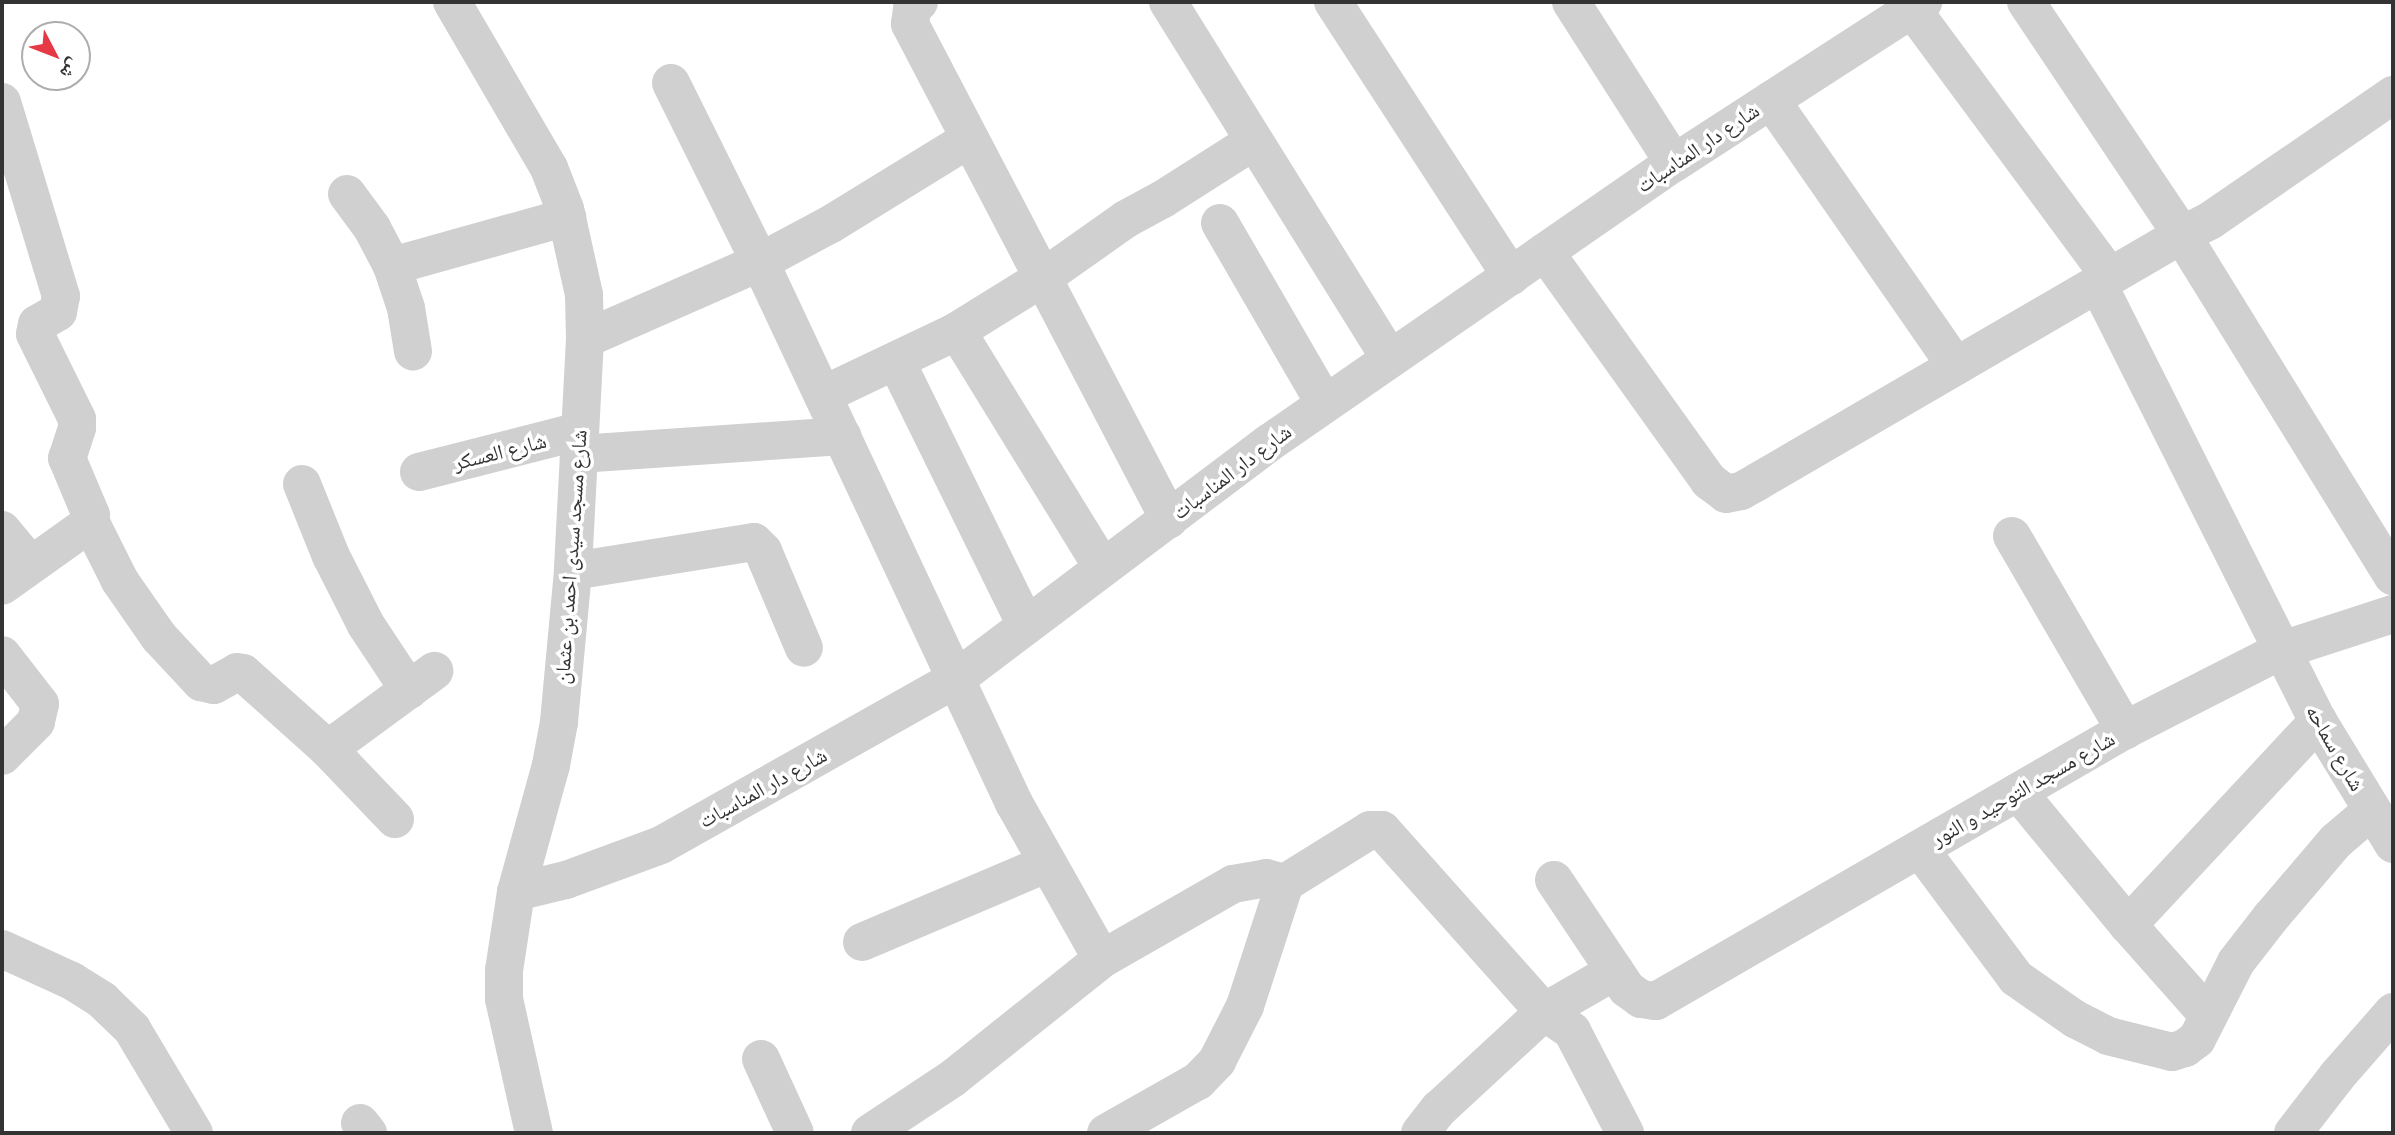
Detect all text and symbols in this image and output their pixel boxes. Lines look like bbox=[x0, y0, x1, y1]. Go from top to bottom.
north arrow bbox=[21, 21, 91, 91]
text: ش bbox=[55, 54, 86, 84]
street label: شارع دار المناسبات bbox=[1632, 98, 1764, 198]
street label: شارع دار المناسبات bbox=[1168, 419, 1296, 525]
street label: شارع العسكر bbox=[451, 428, 549, 476]
street label: شارع مسجد سيدى احمد بن عثمان bbox=[550, 429, 592, 685]
street label: شارع سماحه bbox=[2300, 700, 2370, 796]
street label: شارع مسجد التوحيد و النور bbox=[1927, 726, 2119, 852]
street label: شارع دار المناسبات bbox=[695, 742, 831, 834]

